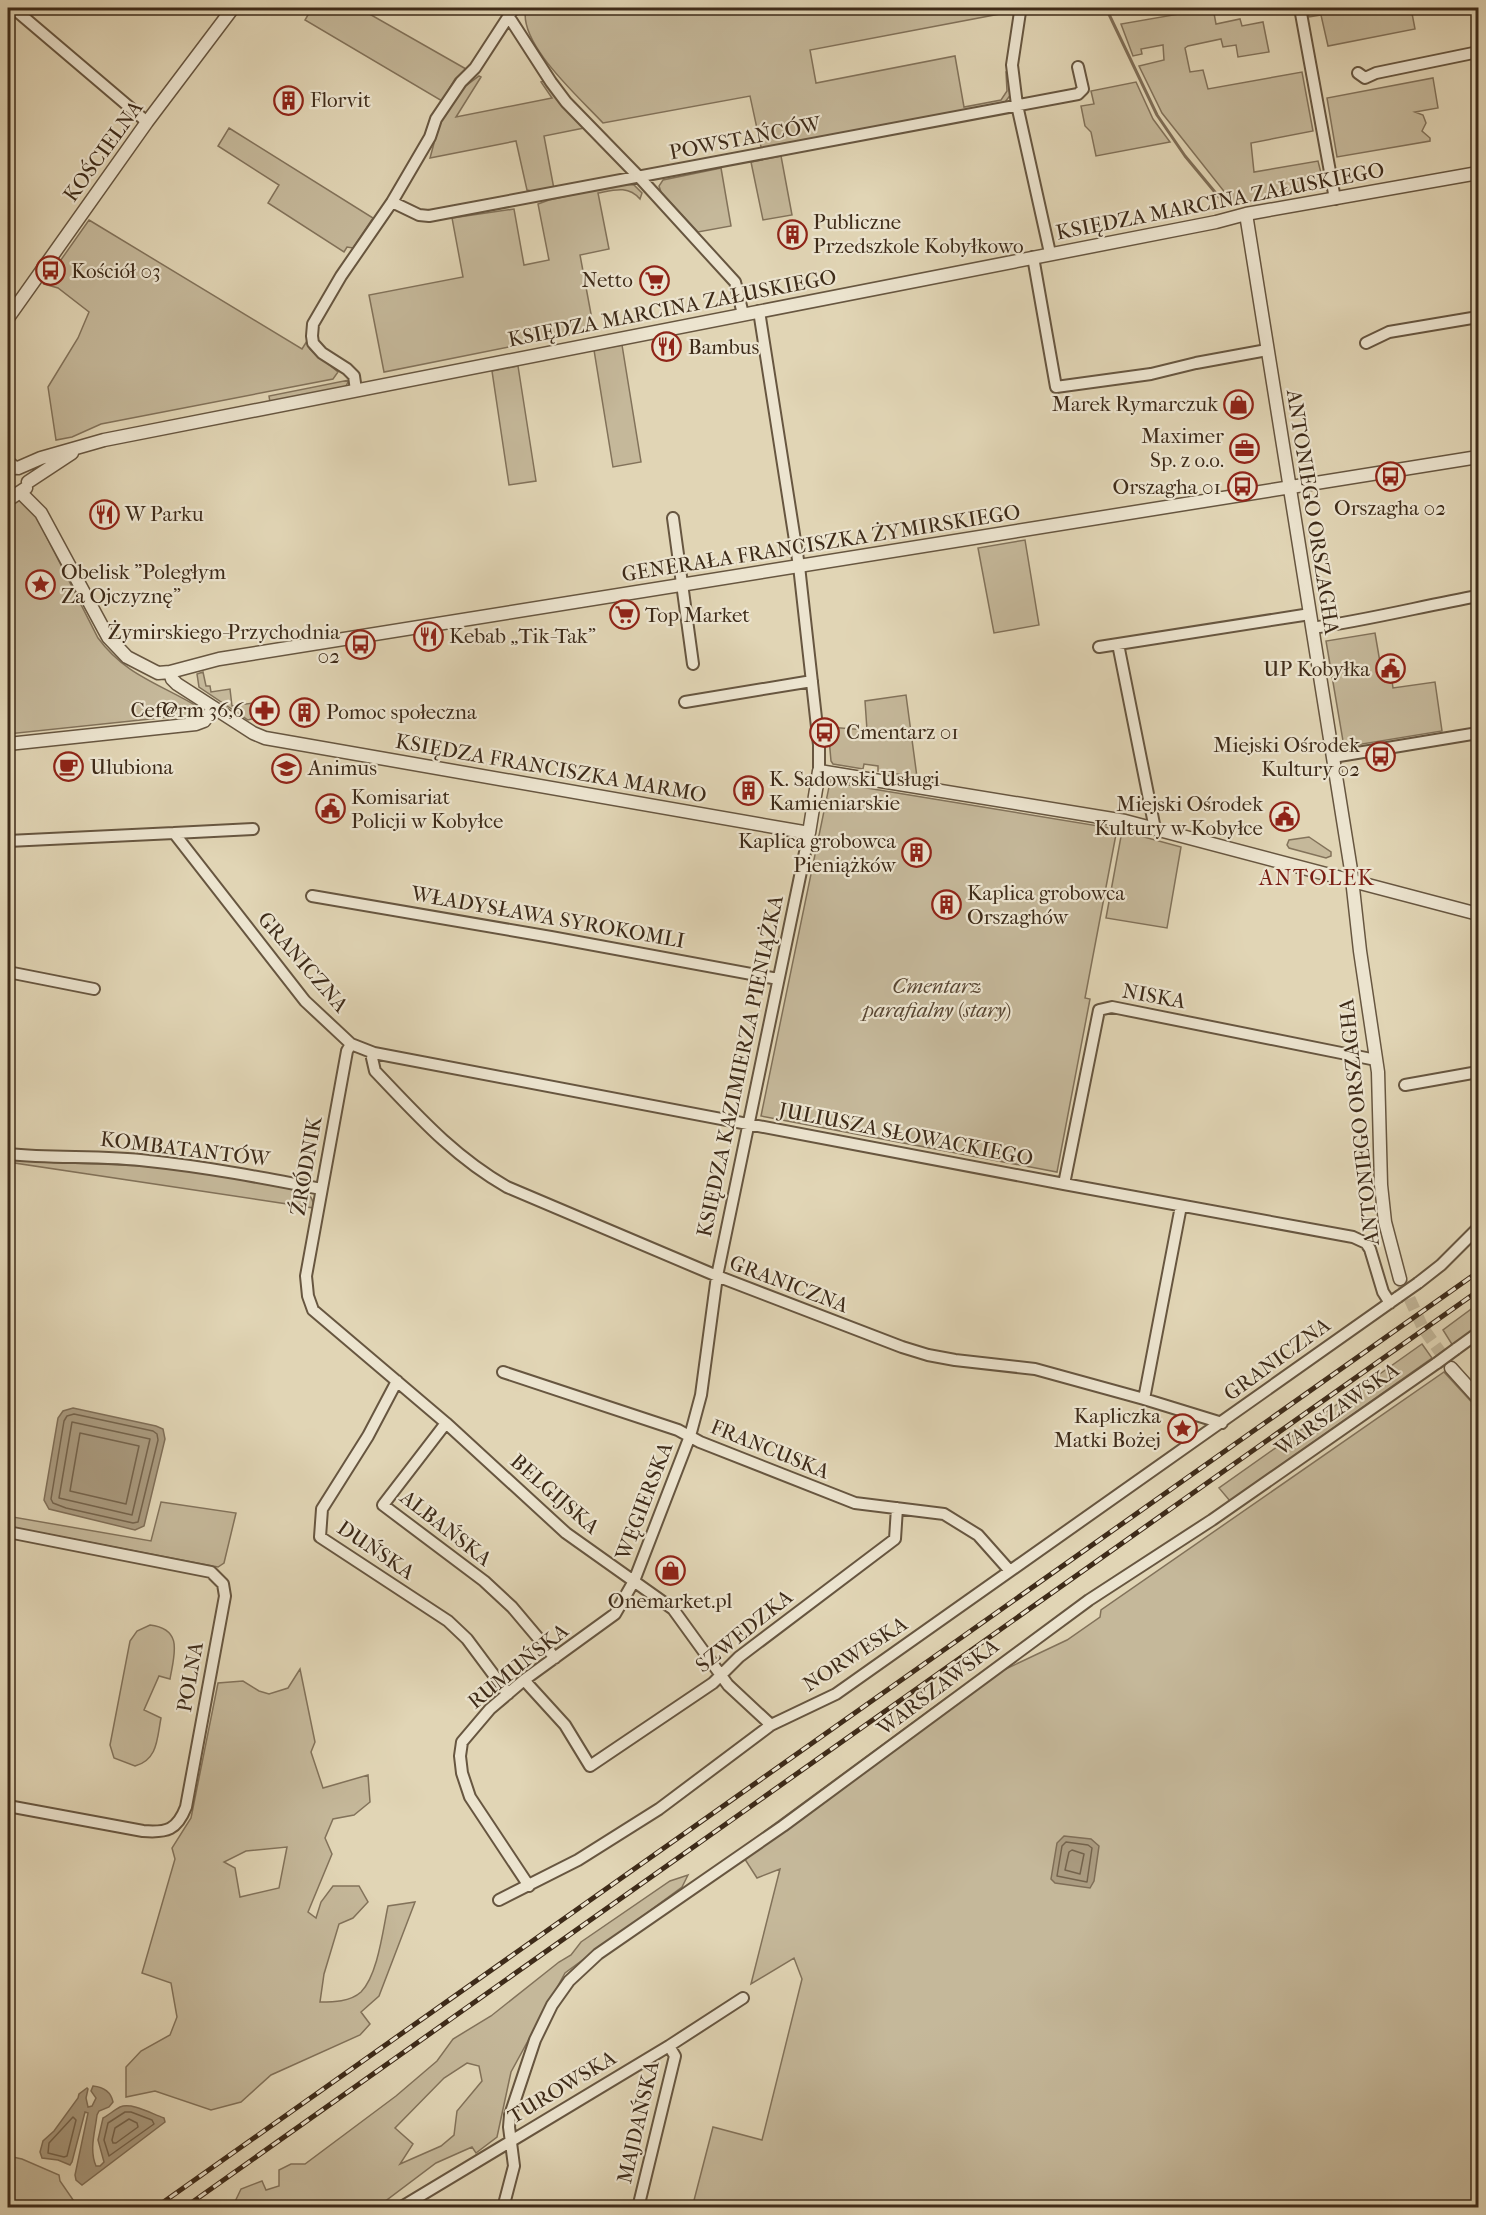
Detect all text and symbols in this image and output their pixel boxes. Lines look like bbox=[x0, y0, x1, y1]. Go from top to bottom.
building icon: Florvit bbox=[273, 84, 305, 116]
place label: Florvit bbox=[310, 88, 371, 112]
street label: KOŚCIELNA bbox=[58, 96, 148, 206]
street label: POWSTAŃCÓW bbox=[667, 110, 824, 164]
street label: KSIĘDZA MARCINA ZAŁUSKIEGO bbox=[1054, 157, 1386, 245]
place label: Publiczne Przedszkole Kobyłkowo bbox=[813, 210, 1024, 258]
building icon: Publiczne Przedszkole Kobyłkowo bbox=[776, 218, 808, 250]
bus stop icon: Kościół 03 bbox=[34, 255, 66, 287]
place label: Kościół 03 bbox=[71, 259, 161, 283]
street label: KSIĘDZA MARCINA ZAŁUSKIEGO bbox=[506, 264, 838, 352]
supermarket icon: Netto bbox=[638, 264, 670, 296]
place label: Netto bbox=[581, 268, 633, 292]
restaurant icon: Bambus bbox=[651, 331, 683, 363]
place label: Bambus bbox=[688, 335, 759, 359]
street label: ANTONIEGO ORSZAGHA bbox=[1282, 387, 1344, 637]
shop icon: Marek Rymarczuk bbox=[1223, 388, 1255, 420]
place label: Marek Rymarczuk bbox=[1052, 392, 1218, 416]
place label: Maximer Sp. z o.o. bbox=[1141, 424, 1224, 472]
office icon: Maximer Sp. z o.o. bbox=[1229, 432, 1261, 464]
bus stop icon: Orszagha 02 bbox=[1374, 461, 1406, 493]
bus stop icon: Orszagha 01 bbox=[1226, 471, 1258, 503]
place label: Orszagha 01 bbox=[1113, 475, 1221, 499]
place label: Orszagha 02 bbox=[1334, 496, 1446, 520]
restaurant icon: W Parku bbox=[88, 498, 120, 530]
street label: GENERAŁA FRANCISZKA ŻYMIRSKIEGO bbox=[620, 500, 1022, 586]
place label: W Parku bbox=[124, 502, 204, 526]
place label: Obelisk "Poległym Za Ojczyznę" bbox=[61, 560, 227, 608]
place icon: Obelisk "Poległym Za Ojczyznę" bbox=[24, 568, 56, 600]
supermarket icon: Top Market bbox=[608, 599, 640, 631]
place label: Top Market bbox=[645, 603, 750, 627]
place label: Żymirskiego-Przychodnia 02 bbox=[107, 620, 340, 668]
restaurant icon: Kebab „Tik-Tak” bbox=[412, 620, 444, 652]
place label: Kebab „Tik-Tak” bbox=[449, 624, 596, 648]
bus stop icon: Żymirskiego-Przychodnia 02 bbox=[345, 628, 377, 660]
public building icon: UP Kobyłka bbox=[1375, 653, 1407, 685]
place label: UP Kobyłka bbox=[1263, 657, 1370, 681]
pharmacy icon: Cef@rm 36,6 bbox=[249, 694, 281, 726]
building icon: Pomoc społeczna bbox=[289, 696, 321, 728]
place label: Cef@rm 36,6 bbox=[130, 698, 245, 722]
place label: Pomoc społeczna bbox=[326, 700, 477, 724]
bus stop icon: Cmentarz 01 bbox=[809, 716, 841, 748]
place label: Cmentarz 01 bbox=[846, 720, 959, 744]
street label: KSIĘDZA FRANCISZKA MARMO bbox=[394, 729, 708, 807]
place label: Miejski Ośrodek Kultury 02 bbox=[1213, 733, 1360, 781]
bus stop icon: Miejski Ośrodek Kultury 02 bbox=[1365, 741, 1397, 773]
cafe icon: Ulubiona bbox=[53, 751, 85, 783]
school or university icon: Animus bbox=[271, 752, 303, 784]
place label: Ulubiona bbox=[90, 755, 173, 779]
place label: Animus bbox=[307, 756, 377, 780]
place label: K. Sadowski Usługi Kamieniarskie bbox=[769, 767, 940, 815]
building icon: K. Sadowski Usługi Kamieniarskie bbox=[732, 775, 764, 807]
place label: Komisariat Policji w Kobyłce bbox=[351, 785, 503, 833]
place label: Miejski Ośrodek Kultury w Kobyłce bbox=[1094, 792, 1263, 840]
public building icon: Komisariat Policji w Kobyłce bbox=[314, 793, 346, 825]
public building icon: Miejski Ośrodek Kultury w Kobyłce bbox=[1268, 800, 1300, 832]
place label: Kaplica grobowca Pieniążków bbox=[738, 829, 897, 877]
building icon: Kaplica grobowca Pieniążków bbox=[901, 837, 933, 869]
district label: ANTOLEK bbox=[1258, 865, 1375, 891]
street label: WŁADYSŁAWA SYROKOMLI bbox=[408, 881, 687, 953]
place label: Kaplica grobowca Orszaghów bbox=[967, 881, 1125, 929]
building icon: Kaplica grobowca Orszaghów bbox=[930, 889, 962, 921]
street label: KSIĘDZA KAZIMIERZA PIENIĄŻKA bbox=[692, 893, 788, 1239]
street label: GRANICZNA bbox=[253, 907, 353, 1017]
park label: Cmentarz parafialny (stary) bbox=[860, 974, 1011, 1022]
street label: NISKA bbox=[1120, 979, 1188, 1013]
street label: ANTONIEGO ORSZAGHA bbox=[1334, 997, 1384, 1248]
street label: JULIUSZA SŁOWACKIEGO bbox=[775, 1097, 1035, 1170]
street label: ŹRÓDNIK bbox=[284, 1113, 327, 1217]
street label: KOMBATANTÓW bbox=[99, 1126, 273, 1171]
street label: GRANICZNA bbox=[726, 1250, 852, 1318]
street label: GRANICZNA bbox=[1219, 1312, 1335, 1405]
street label: WARSZAWSKA bbox=[1270, 1357, 1404, 1461]
place label: Kapliczka Matki Bożej bbox=[1054, 1404, 1161, 1452]
place icon: Kapliczka Matki Bożej bbox=[1166, 1412, 1198, 1444]
street label: FRANCUSKA bbox=[707, 1414, 833, 1484]
street label: WĘGIERSKA bbox=[610, 1438, 678, 1564]
street label: BELGIJSKA bbox=[506, 1449, 604, 1539]
street label: ALBAŃSKA bbox=[395, 1484, 497, 1571]
street label: DUŃSKA bbox=[333, 1516, 419, 1585]
shop icon: Onemarket.pl bbox=[654, 1554, 686, 1586]
street label: SZWEDZKA bbox=[691, 1584, 798, 1677]
place label: Onemarket.pl bbox=[608, 1589, 732, 1613]
street label: NORWESKA bbox=[798, 1611, 912, 1697]
street label: RUMUŃSKA bbox=[463, 1618, 573, 1714]
street label: WARSZAWSKA bbox=[872, 1633, 1004, 1741]
street label: POLNA bbox=[172, 1640, 208, 1714]
street label: TUROWSKA bbox=[504, 2045, 621, 2129]
street label: MAJDAŃSKA bbox=[612, 2058, 664, 2186]

